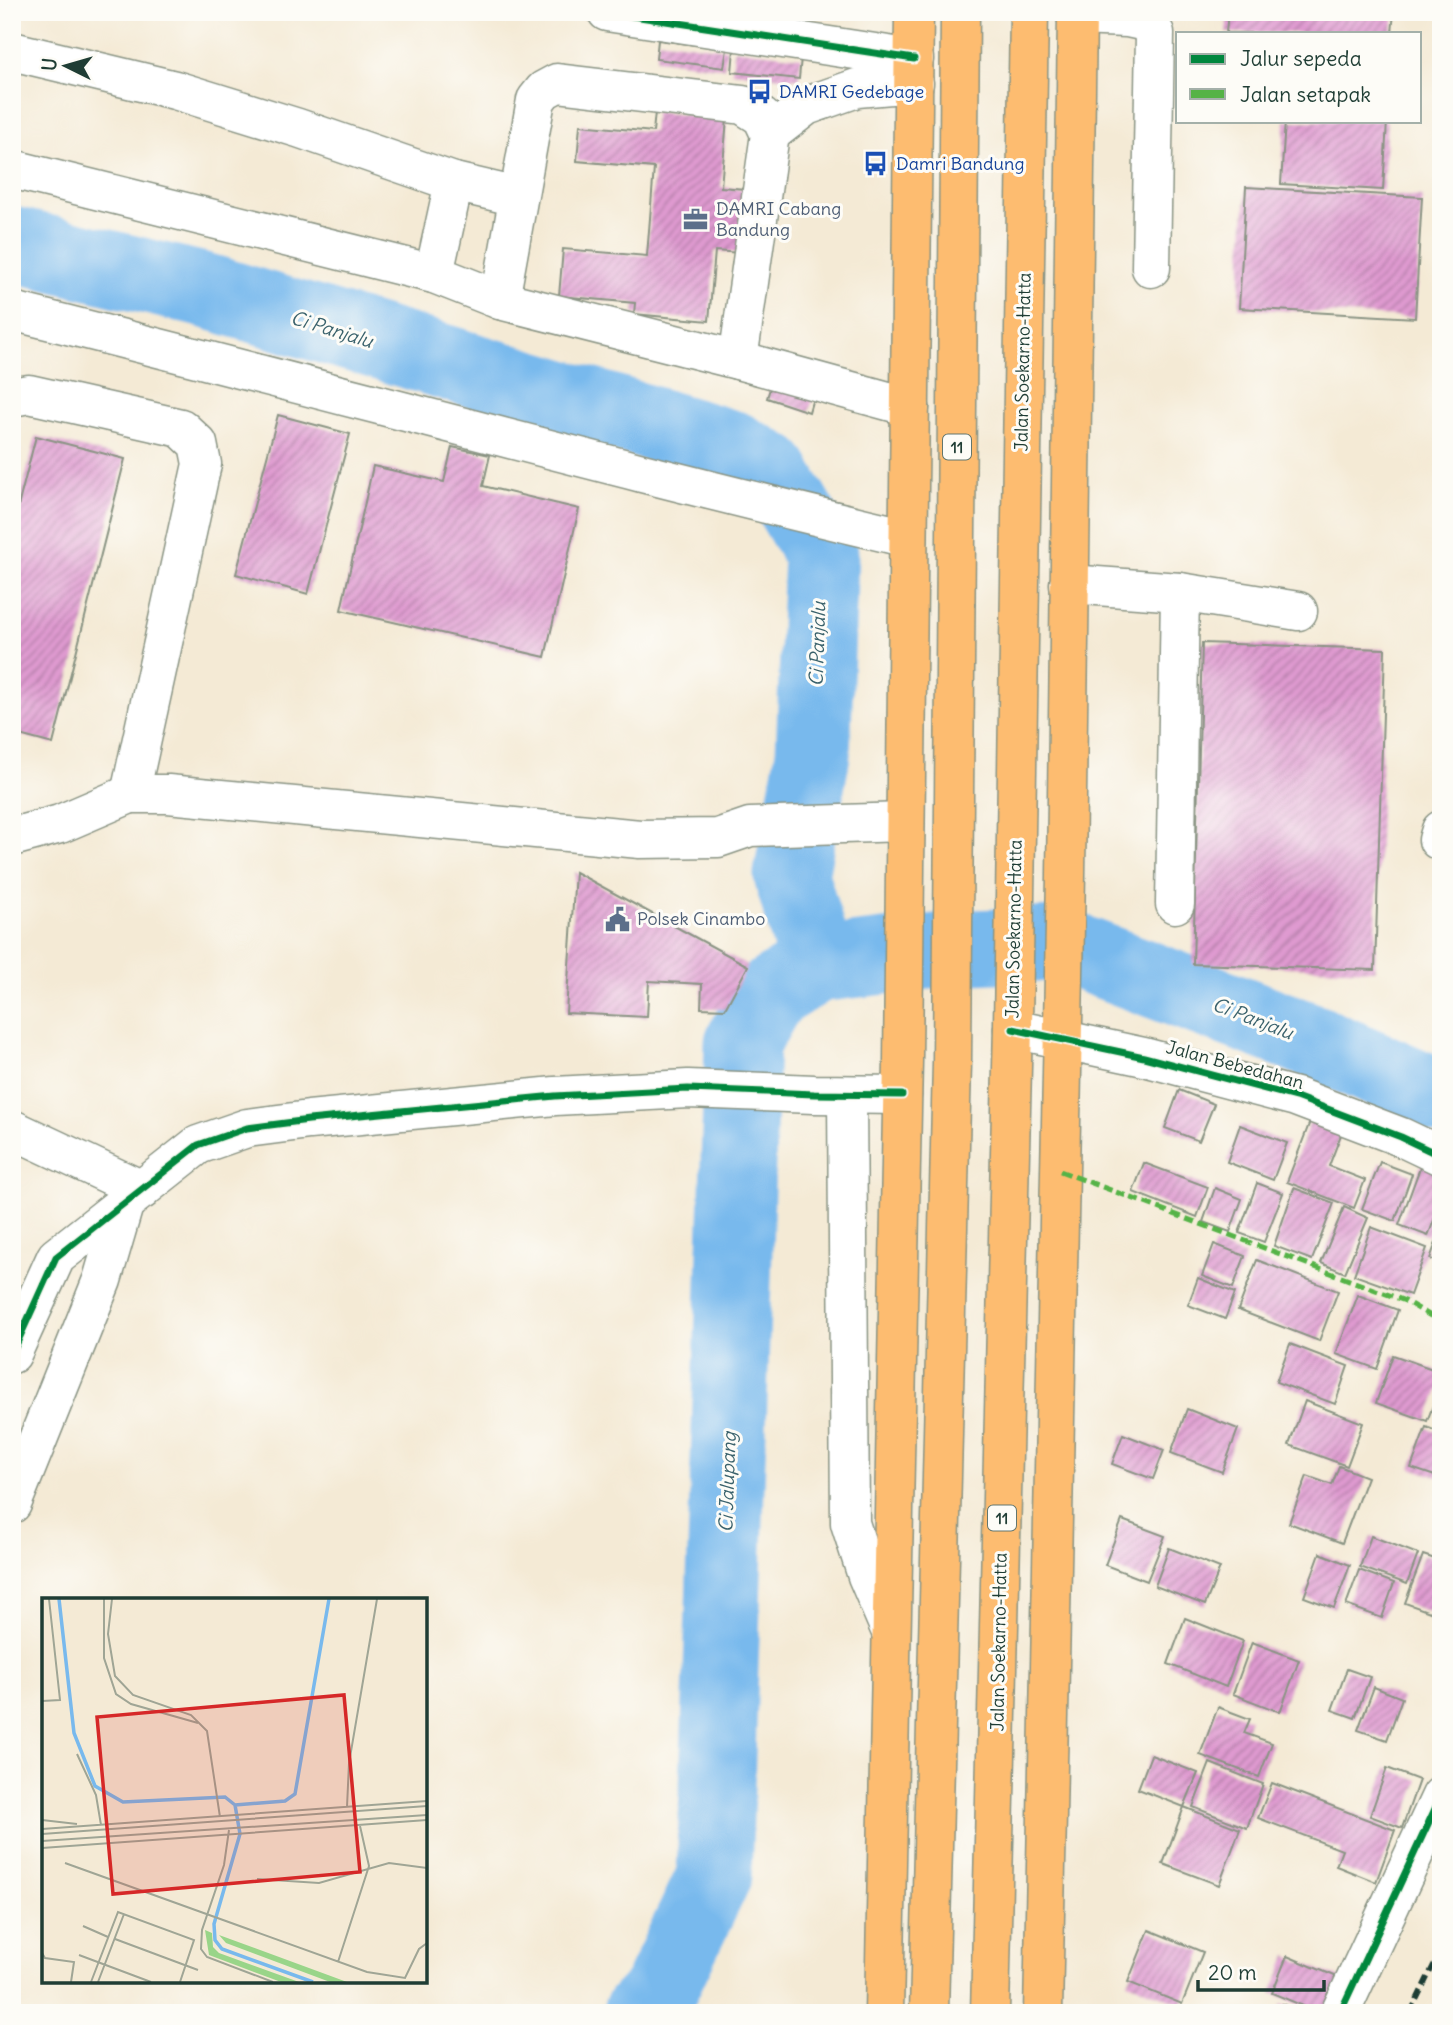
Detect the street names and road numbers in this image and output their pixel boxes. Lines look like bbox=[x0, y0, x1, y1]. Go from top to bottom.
street label: Jalan Soekarno-Hatta bbox=[1009, 272, 1036, 452]
road number: 11 bbox=[943, 434, 971, 460]
street label: Jalan Soekarno-Hatta bbox=[1000, 839, 1027, 1019]
street label: Jalan Bebedahan bbox=[1164, 1035, 1306, 1094]
road number: 11 bbox=[988, 1506, 1016, 1530]
street label: Jalan Soekarno-Hatta bbox=[985, 1552, 1012, 1732]

